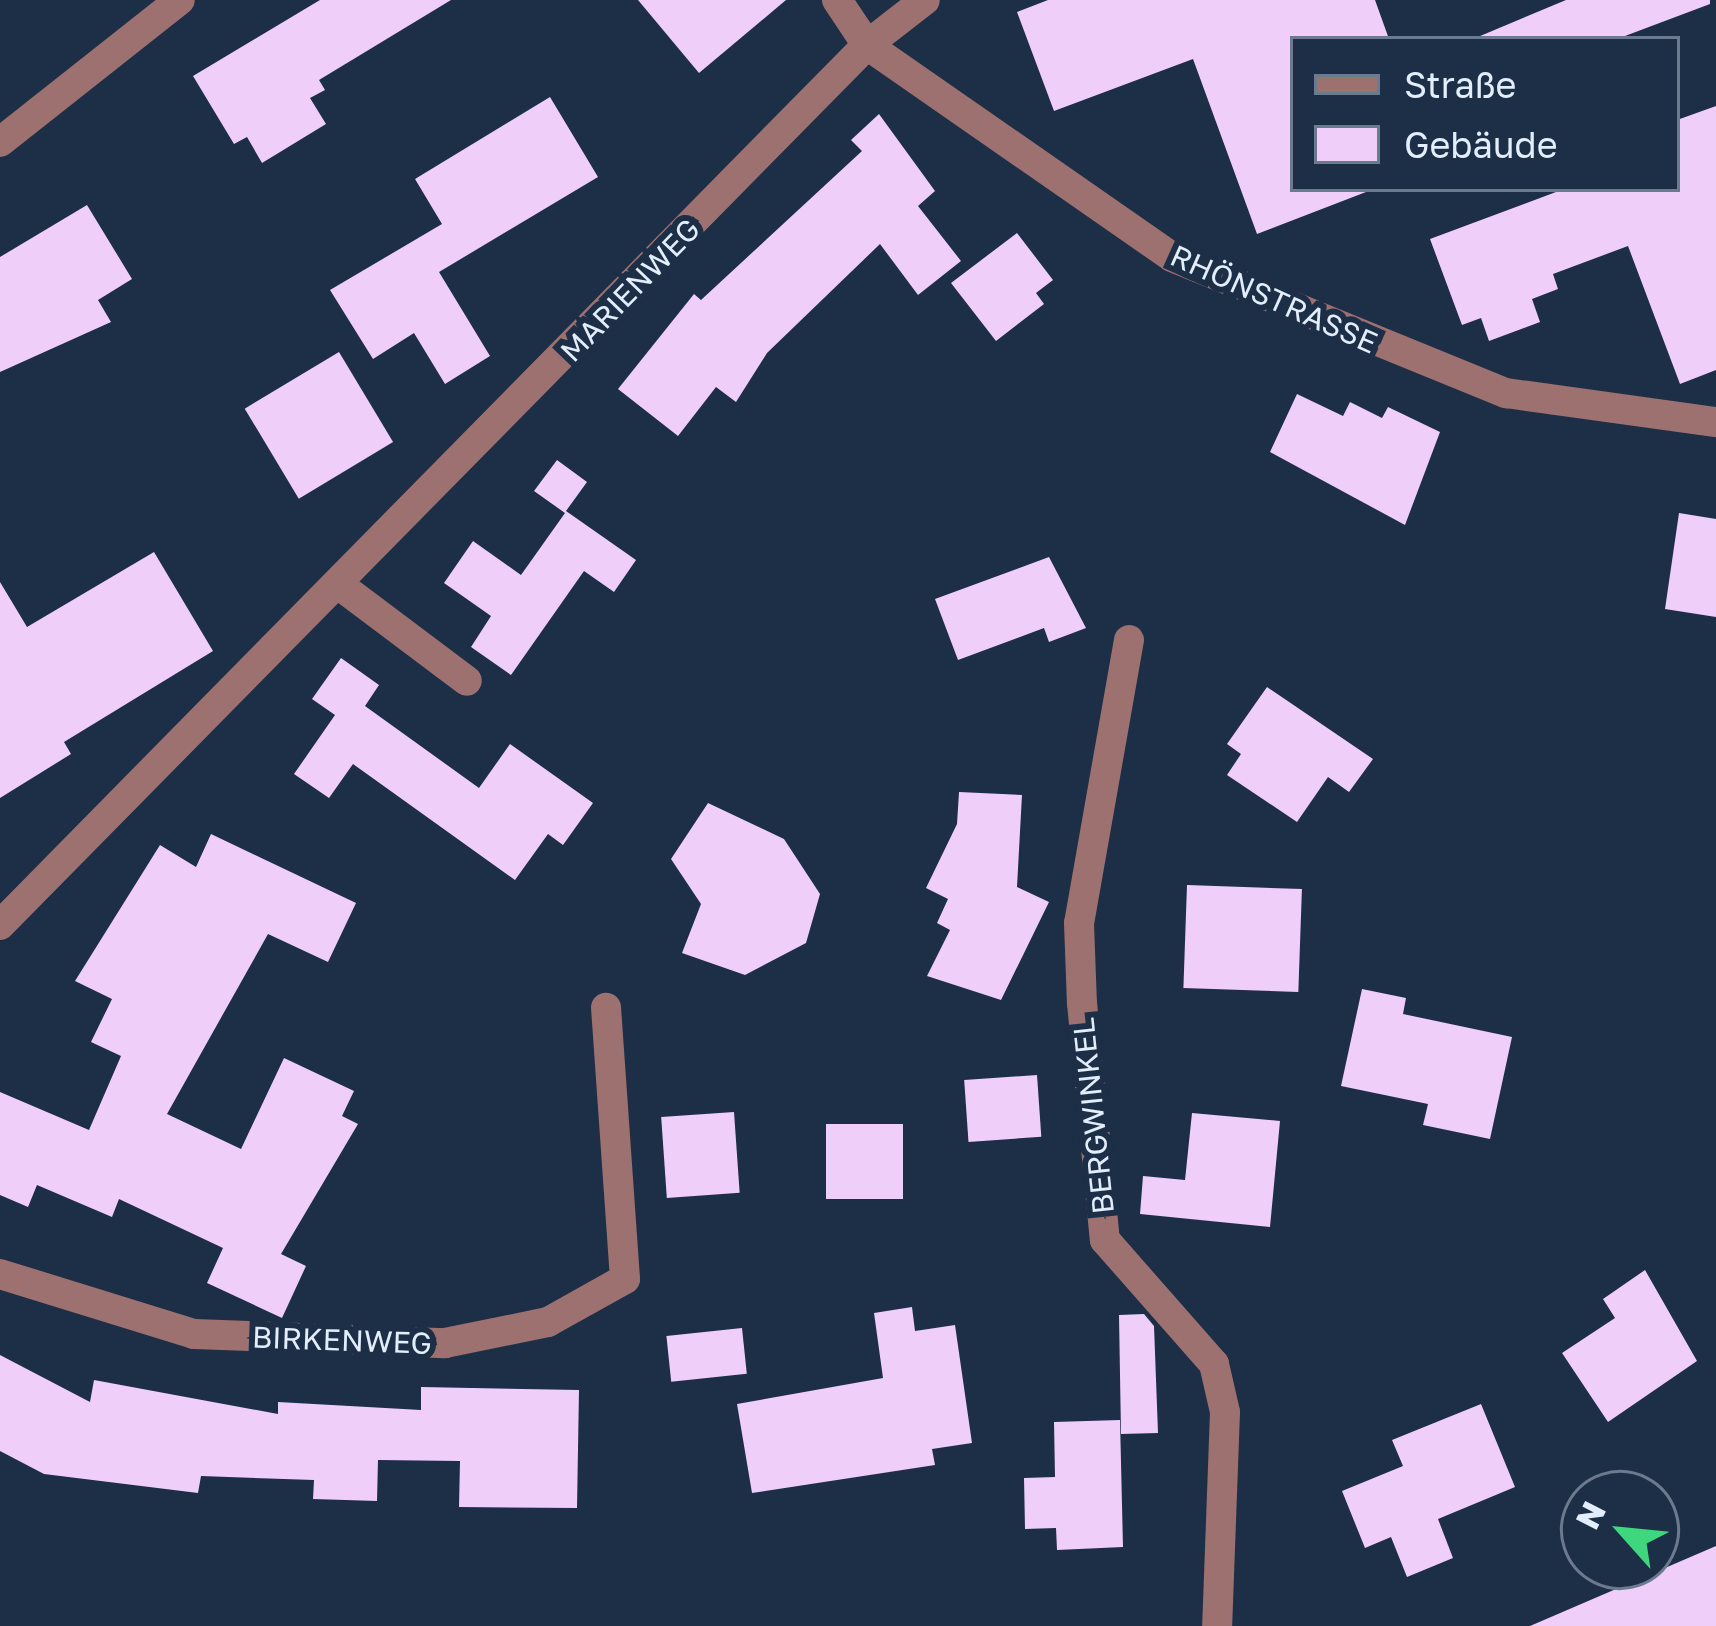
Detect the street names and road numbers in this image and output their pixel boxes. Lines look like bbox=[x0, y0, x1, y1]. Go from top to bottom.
street label: MARIENWEG bbox=[553, 211, 707, 369]
street label: RHÖNSTRASSE bbox=[1165, 237, 1383, 361]
street label: BERGWINKEL bbox=[1065, 1016, 1121, 1216]
street label: BIRKENWEG bbox=[252, 1319, 432, 1361]

